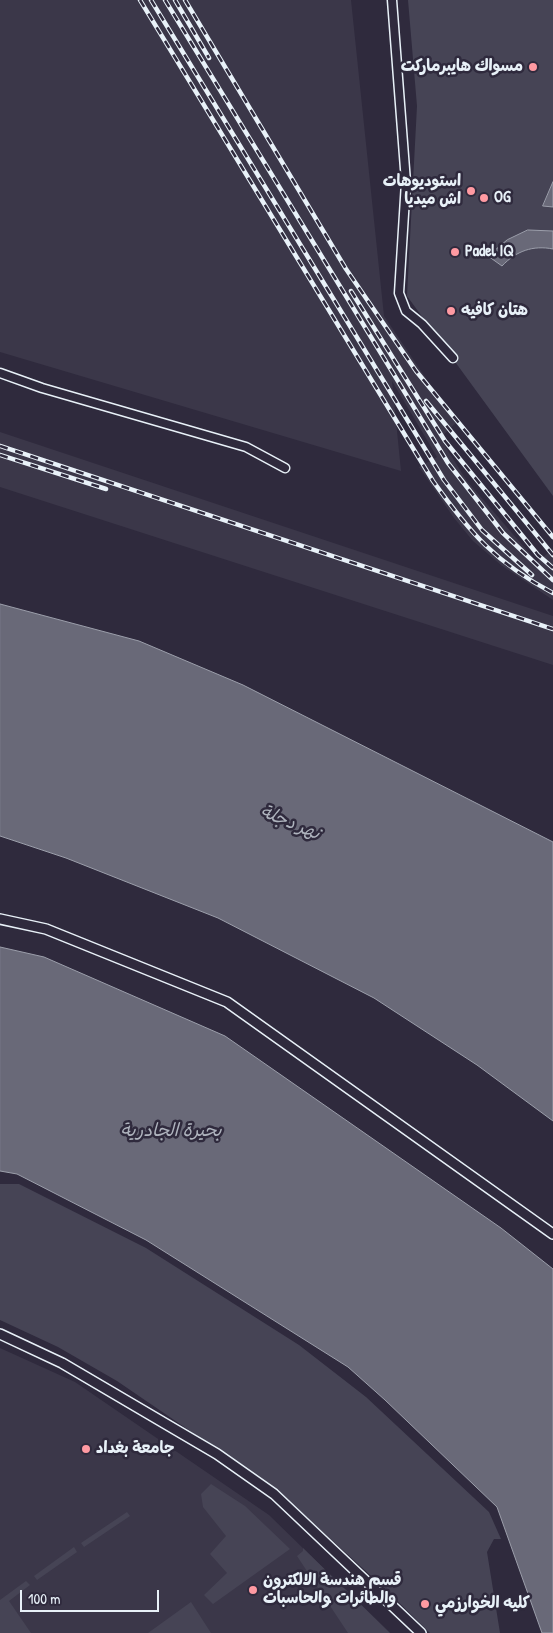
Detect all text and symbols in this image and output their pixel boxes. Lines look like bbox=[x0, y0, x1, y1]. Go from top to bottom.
place label: مسواك هايبرماركت bbox=[401, 57, 523, 77]
marker: مسواك هايبرماركت bbox=[527, 61, 539, 73]
place label: استوديوهات اش ميديا bbox=[383, 172, 461, 210]
marker: استوديوهات اش ميديا bbox=[465, 185, 477, 197]
place label: OG bbox=[494, 188, 511, 208]
marker: OG bbox=[478, 192, 490, 204]
place label: Padel IQ bbox=[465, 242, 514, 262]
marker: Padel IQ bbox=[449, 246, 461, 258]
place label: هتان كافيه bbox=[461, 301, 528, 321]
marker: هتان كافيه bbox=[445, 305, 457, 317]
water label: نهر دجلة bbox=[257, 801, 323, 845]
water label: بحيرة الجادرية bbox=[121, 1120, 221, 1142]
place label: جامعة بغداد bbox=[96, 1439, 174, 1459]
marker: جامعة بغداد bbox=[80, 1443, 92, 1455]
place label: قسم هندسة الالكترون والطائرات والحاسبات bbox=[263, 1571, 402, 1609]
scale bar bbox=[22, 1580, 161, 1612]
marker: قسم هندسة الالكترون والطائرات والحاسبات bbox=[247, 1584, 259, 1596]
text: 100 m bbox=[28, 1588, 61, 1609]
place label: كليه الخوارزمي bbox=[435, 1594, 530, 1614]
marker: كليه الخوارزمي bbox=[419, 1598, 431, 1610]

